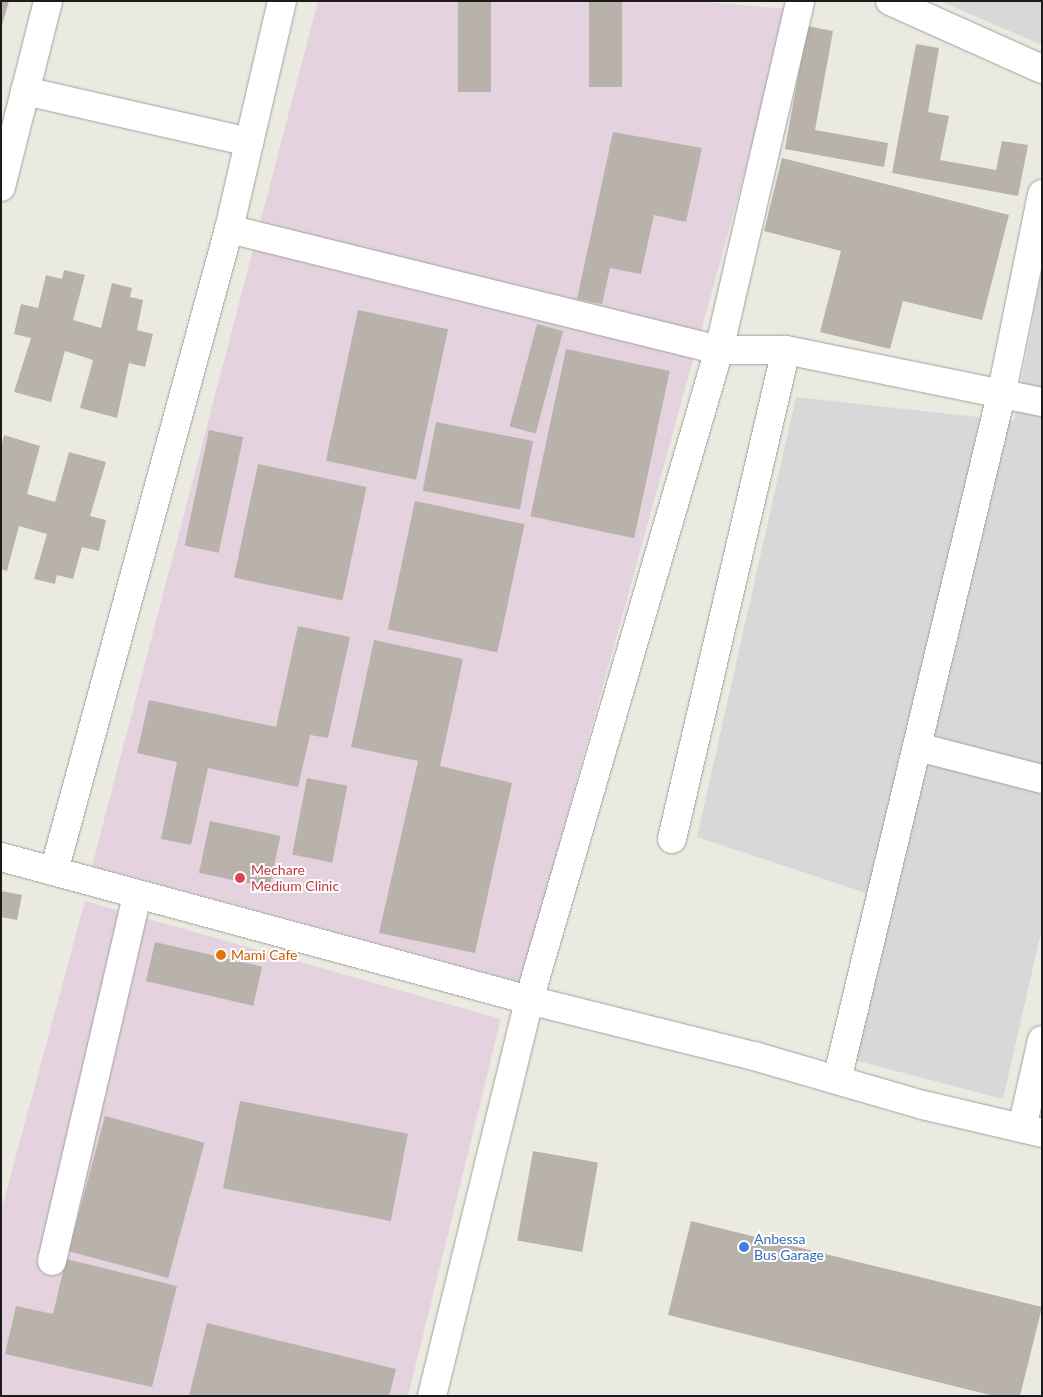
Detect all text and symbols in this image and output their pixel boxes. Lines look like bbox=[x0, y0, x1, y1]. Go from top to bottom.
place label: Mechare Medium Clinic bbox=[251, 862, 339, 894]
marker: Mechare Medium Clinic bbox=[233, 871, 247, 885]
place label: Mami Cafe bbox=[231, 947, 297, 963]
marker: Mami Cafe bbox=[215, 949, 227, 961]
place label: Anbessa Bus Garage bbox=[754, 1231, 824, 1264]
marker: Anbessa Bus Garage bbox=[738, 1241, 750, 1253]

